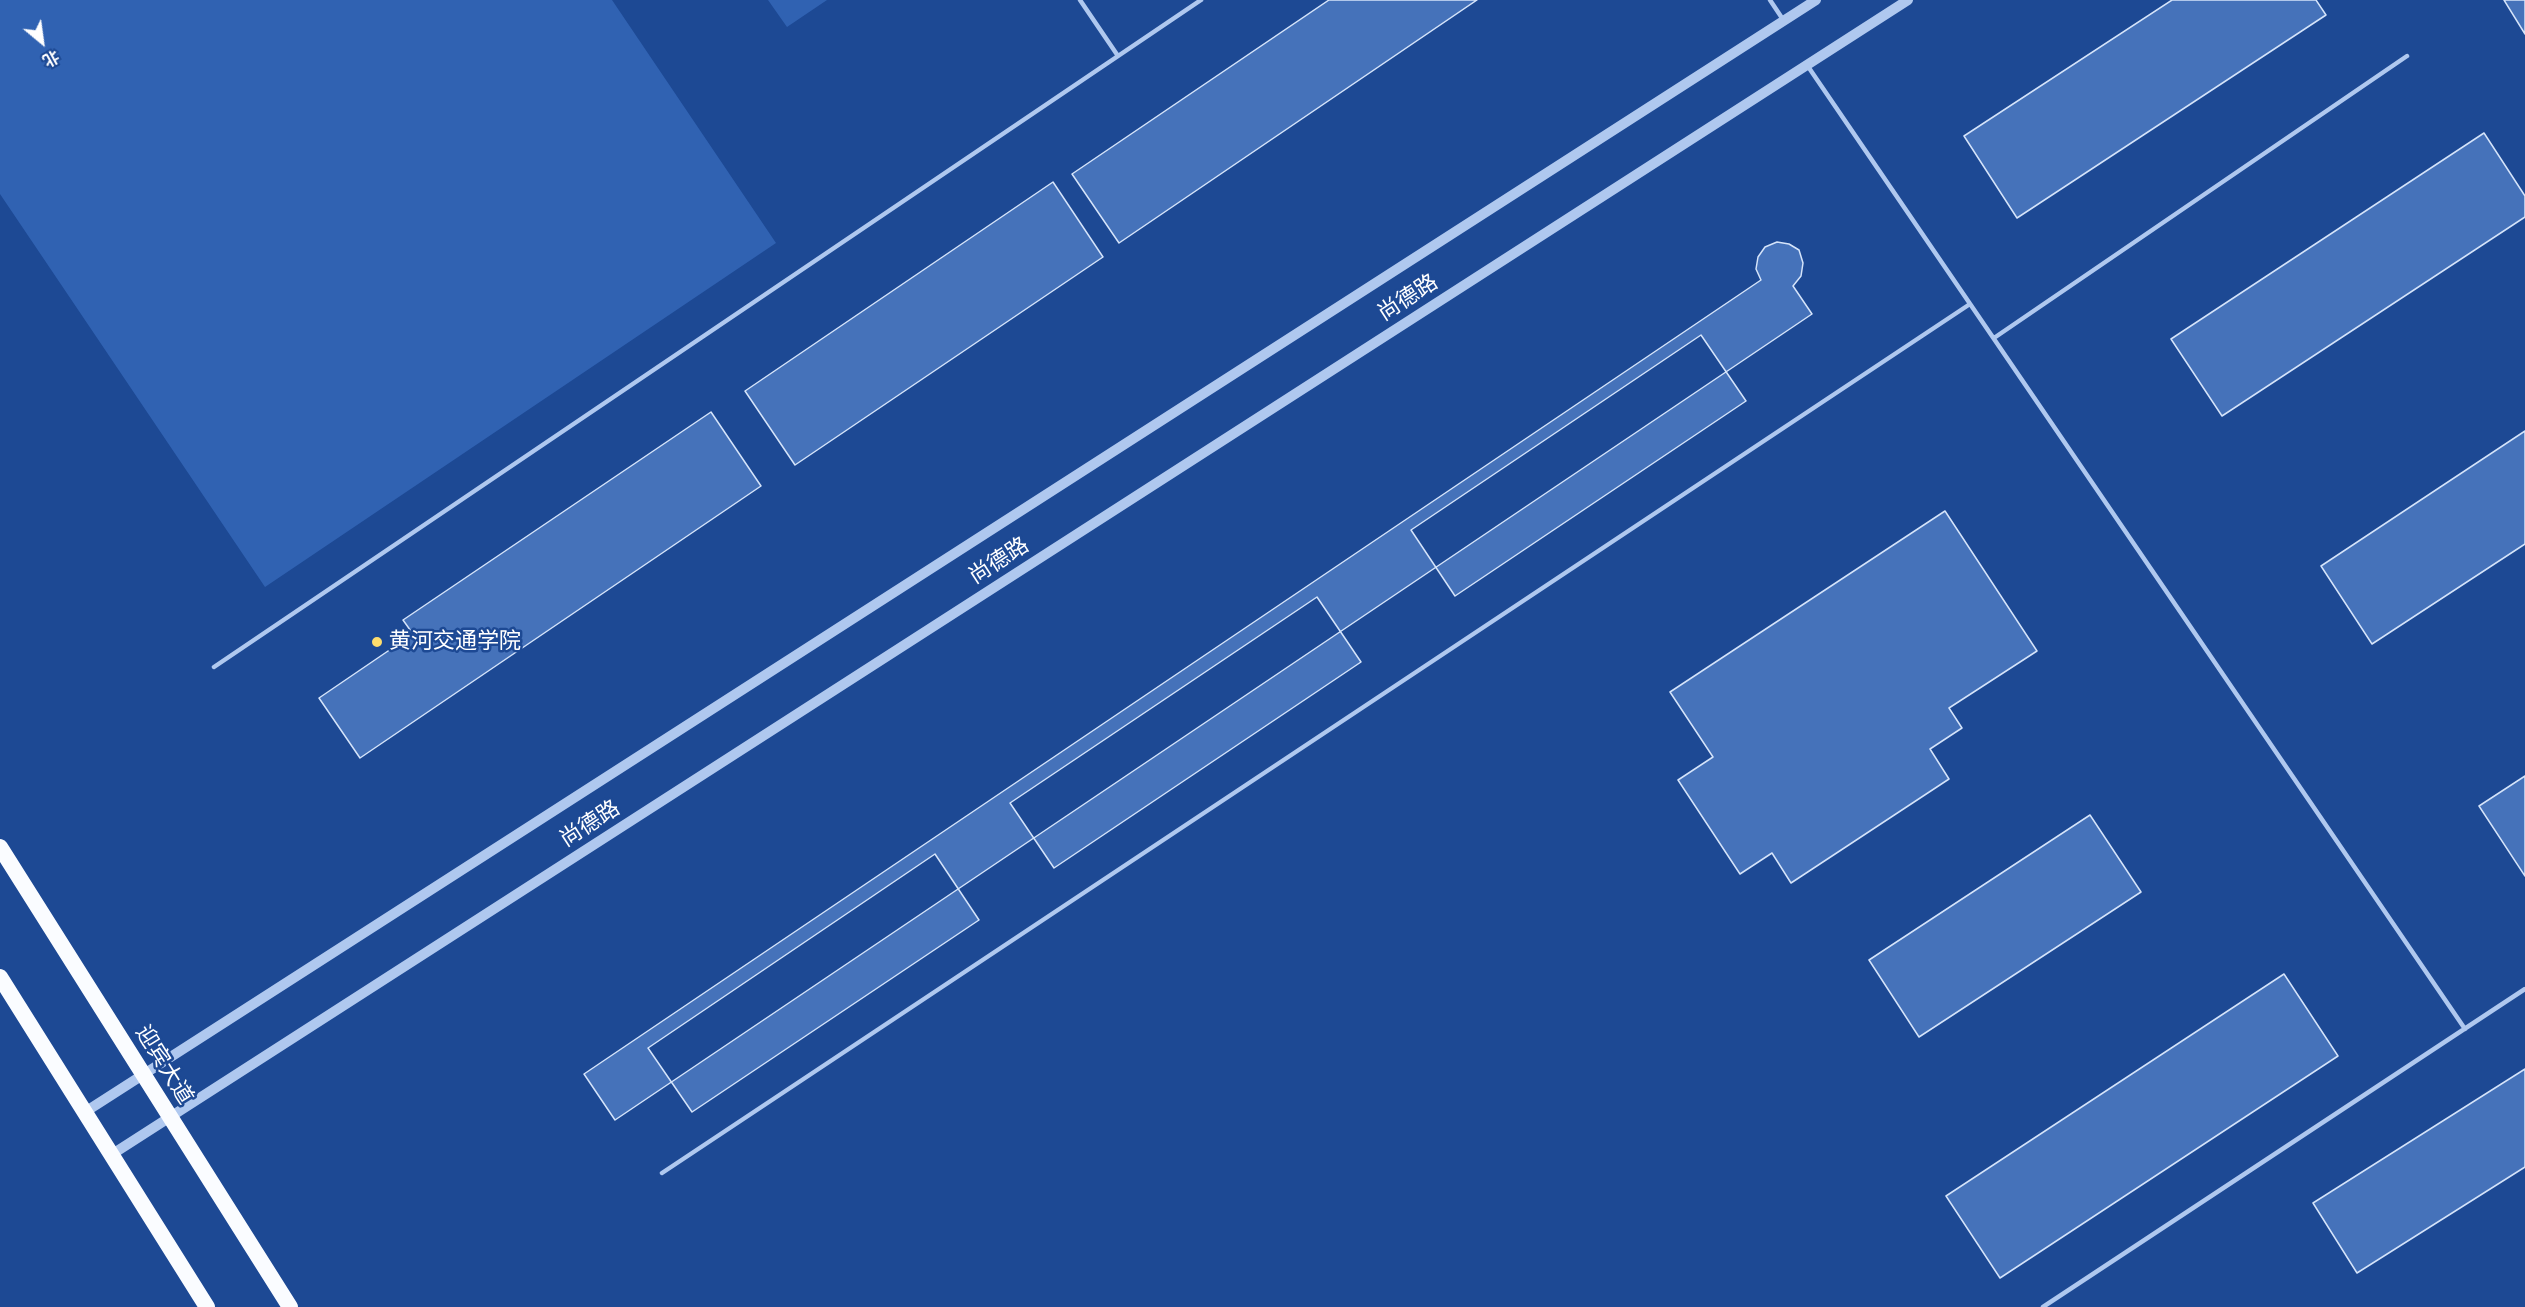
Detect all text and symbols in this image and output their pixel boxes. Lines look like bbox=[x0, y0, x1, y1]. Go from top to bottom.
north arrow bbox=[12, 12, 72, 72]
text: 北 bbox=[39, 46, 63, 70]
street label: 尚德路 bbox=[1373, 269, 1443, 327]
street label: 尚德路 bbox=[964, 532, 1034, 590]
place label: 黄河交通学院 bbox=[389, 629, 521, 655]
marker: 黄河交通学院 bbox=[370, 635, 384, 649]
street label: 尚德路 bbox=[555, 795, 625, 853]
street label: 迎宾大道 bbox=[129, 1021, 199, 1109]

